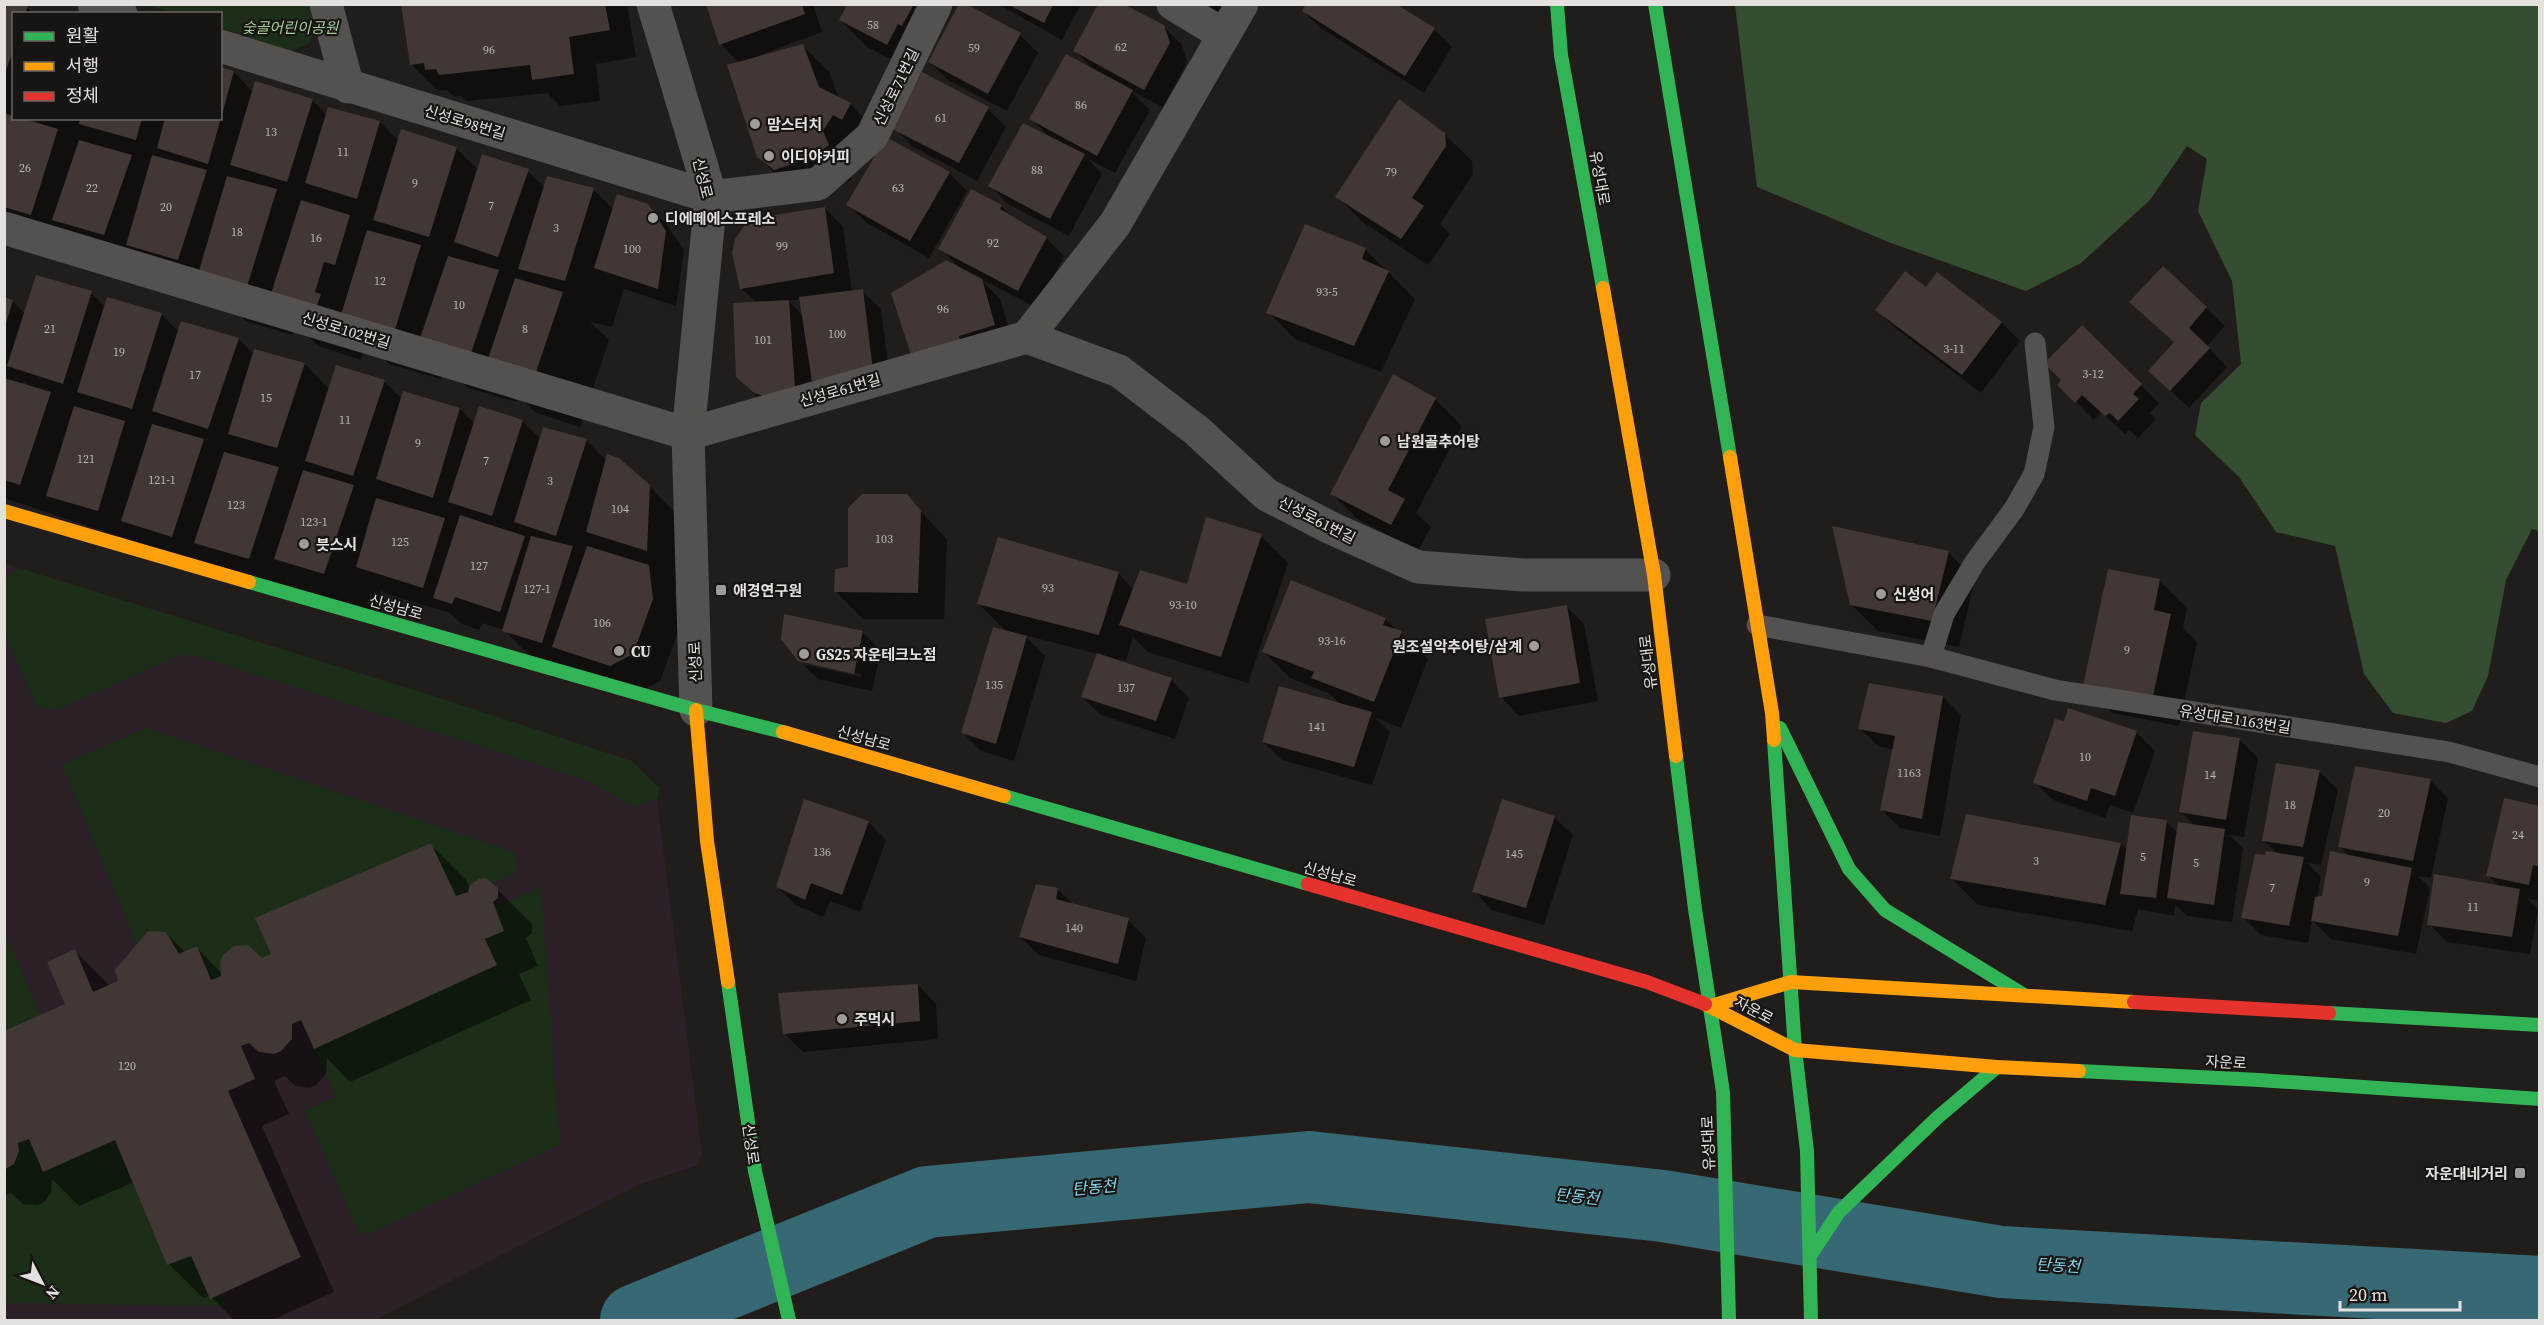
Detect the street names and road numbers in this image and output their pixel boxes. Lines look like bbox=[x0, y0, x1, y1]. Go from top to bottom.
street label: 신성로71번길 bbox=[868, 45, 924, 129]
street label: 신성로98번길 bbox=[422, 100, 508, 144]
street label: 유성대로 bbox=[1585, 149, 1615, 207]
street label: 신성로 bbox=[688, 155, 718, 201]
street label: 신성로102번길 bbox=[299, 307, 393, 353]
street label: 신성로61번길 bbox=[797, 368, 883, 412]
street label: 신성로61번길 bbox=[1275, 492, 1359, 548]
street label: 신성남로 bbox=[367, 589, 425, 625]
street label: 유성대로 bbox=[1634, 633, 1662, 691]
street label: 신성로 bbox=[684, 641, 706, 683]
street label: 유성대로1163번길 bbox=[2178, 700, 2292, 738]
street label: 신성남로 bbox=[835, 720, 893, 756]
street label: 신성남로 bbox=[1301, 856, 1359, 892]
street label: 자운로 bbox=[1731, 991, 1777, 1029]
street label: 자운로 bbox=[2205, 1050, 2247, 1074]
street label: 유성대로 bbox=[1697, 1115, 1719, 1171]
street label: 신성로 bbox=[738, 1122, 764, 1166]

